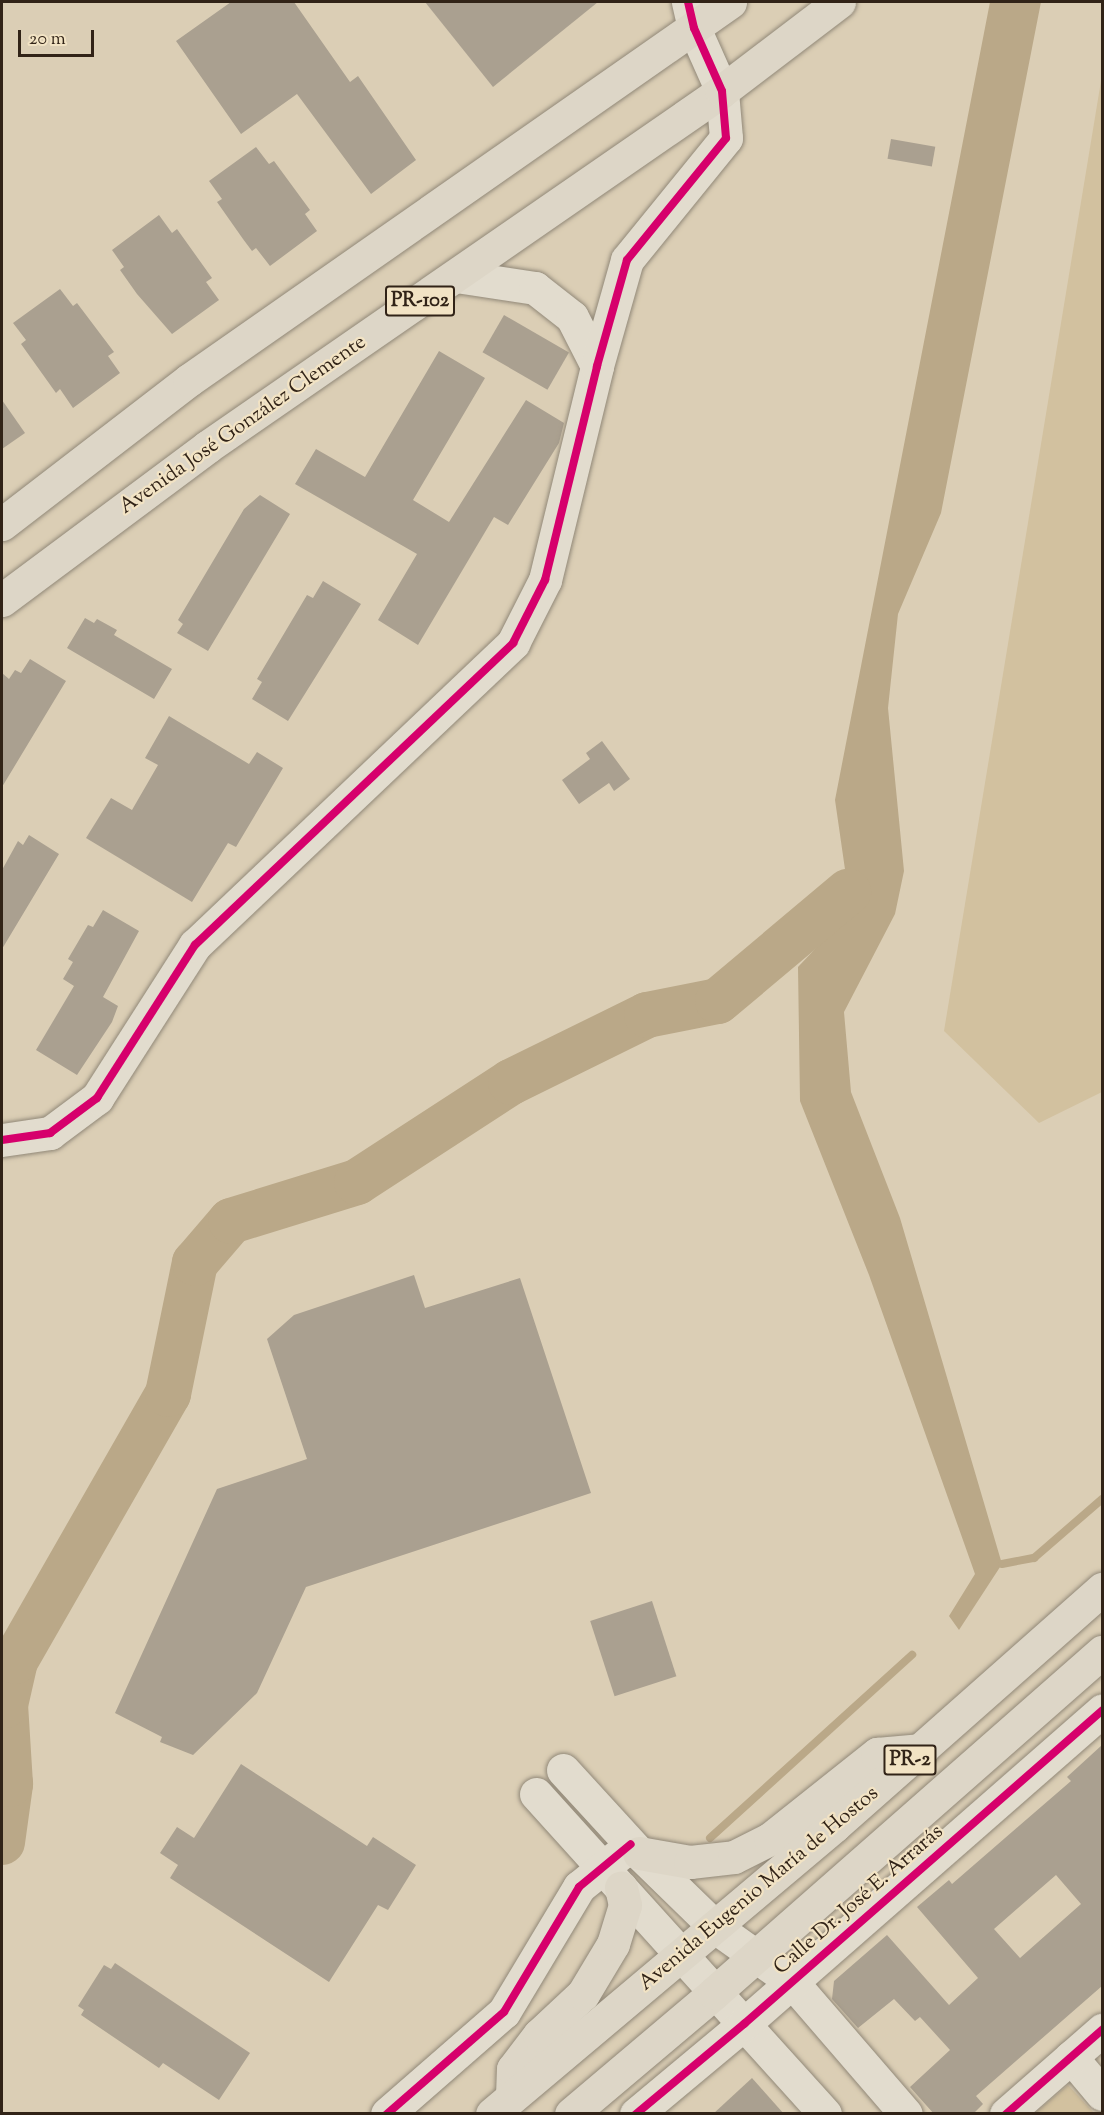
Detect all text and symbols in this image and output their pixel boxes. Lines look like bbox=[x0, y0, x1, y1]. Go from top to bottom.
scale bar bbox=[21, 18, 98, 56]
text: 20 m bbox=[29, 27, 66, 53]
road number: PR-102 bbox=[384, 284, 456, 318]
street label: Avenida José González Clemente bbox=[115, 330, 371, 520]
road number: PR-2 bbox=[883, 1743, 937, 1777]
street label: Avenida Eugenio María de Hostos bbox=[634, 1781, 884, 1997]
street label: Calle Dr. José E. Arrarás bbox=[769, 1820, 949, 1980]

